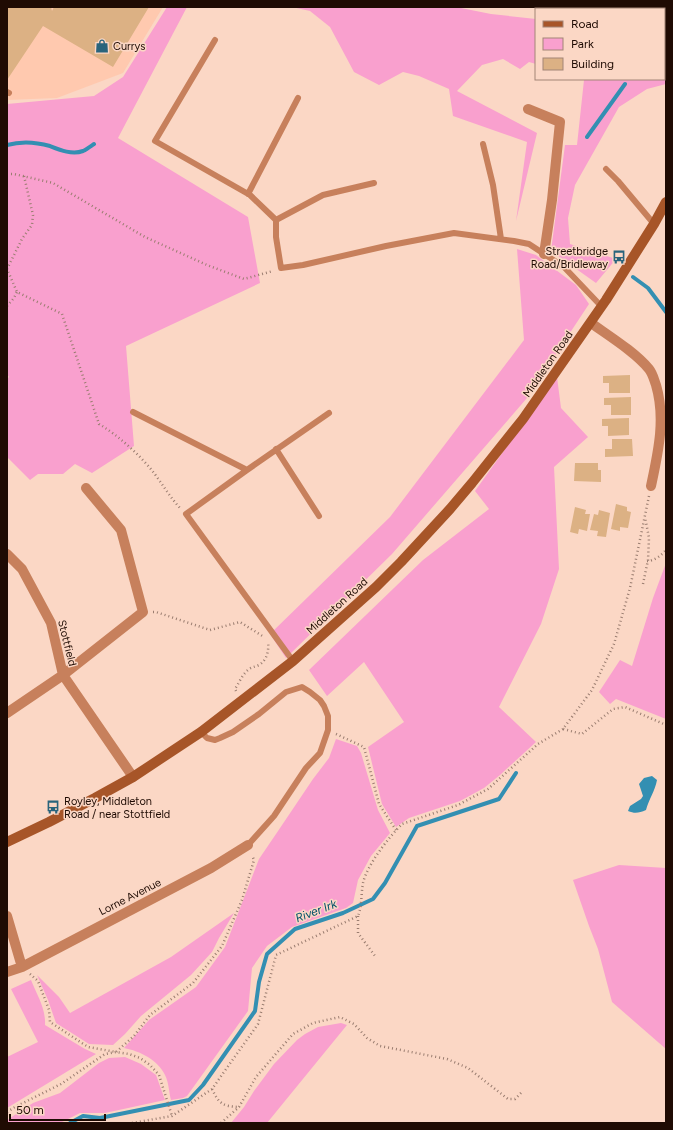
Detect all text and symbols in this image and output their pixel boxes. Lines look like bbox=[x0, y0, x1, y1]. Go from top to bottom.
legend bbox=[535, 8, 665, 80]
text: Road bbox=[571, 17, 599, 31]
text: Park bbox=[571, 37, 594, 51]
shop icon: Currys bbox=[94, 38, 110, 54]
place label: Currys bbox=[113, 40, 145, 53]
text: Building bbox=[571, 57, 614, 71]
place label: Streetbridge Road/Bridleway bbox=[531, 245, 608, 271]
bus stop icon: Streetbridge Road/Bridleway bbox=[611, 249, 627, 265]
street label: Middleton Road bbox=[520, 328, 576, 400]
street label: Middleton Road bbox=[304, 575, 370, 637]
street label: Stottfield bbox=[55, 619, 79, 667]
place label: Royley, Middleton Road / near Stottfield bbox=[64, 795, 170, 821]
bus stop icon: Royley, Middleton Road / near Stottfield bbox=[45, 799, 61, 815]
street label: Lorne Avenue bbox=[97, 876, 163, 918]
water label: River Irk bbox=[293, 896, 340, 925]
scale bar bbox=[10, 1096, 105, 1122]
text: 50 m bbox=[16, 1103, 44, 1117]

